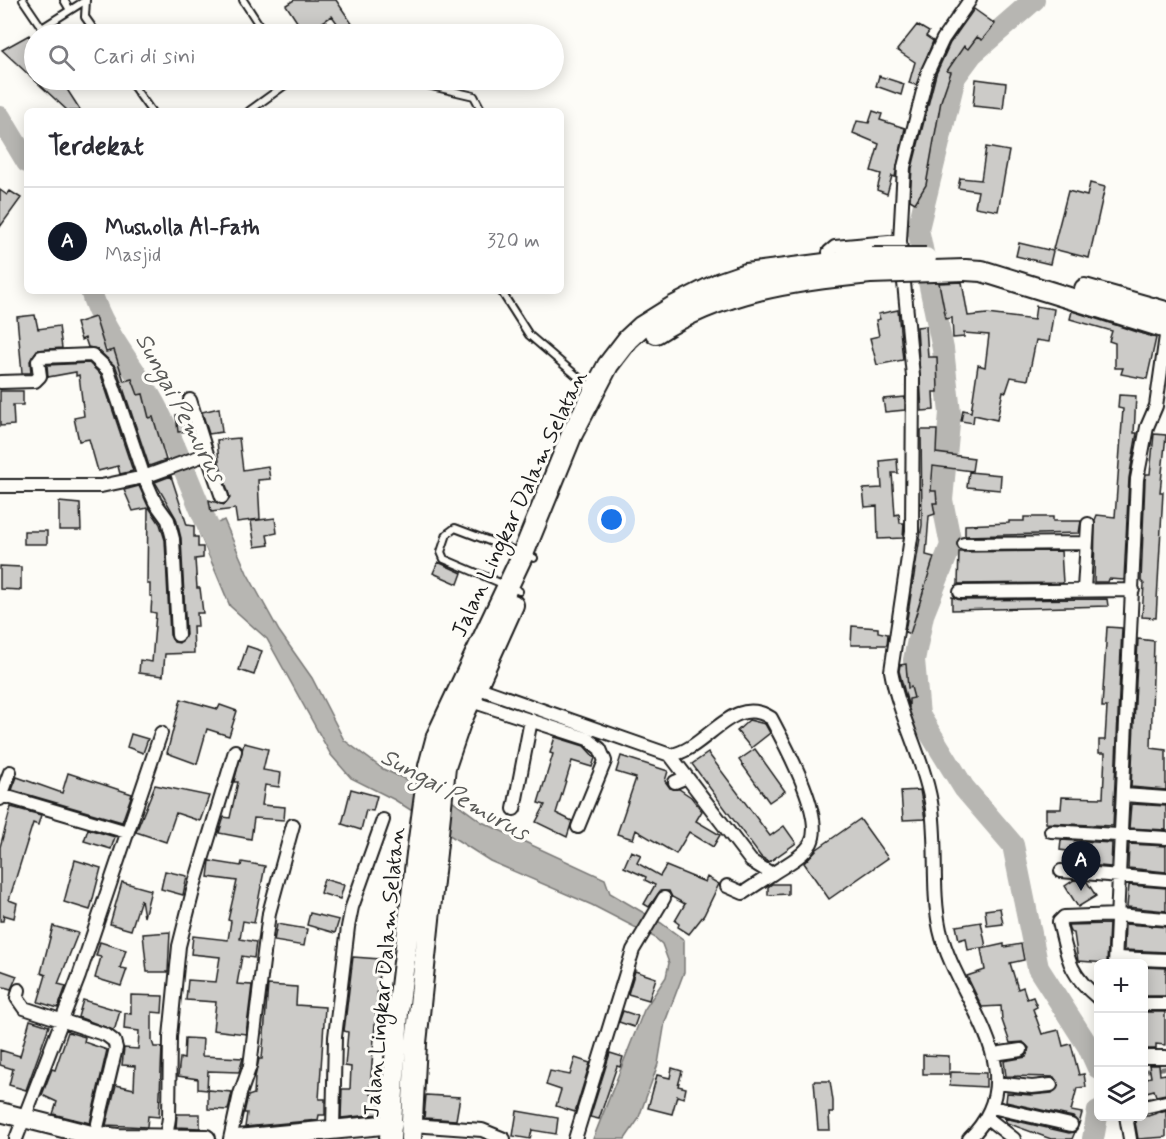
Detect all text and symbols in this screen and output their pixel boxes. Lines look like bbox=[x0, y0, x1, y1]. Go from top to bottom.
search box bbox=[24, 24, 564, 90]
icon: search bbox=[45, 41, 78, 74]
text: Cari di sini bbox=[93, 43, 195, 71]
text: Terdekat bbox=[48, 130, 144, 164]
text: Musholla Al-Fath bbox=[105, 214, 260, 242]
text: A bbox=[61, 228, 74, 255]
text: 320 m bbox=[487, 228, 540, 255]
text: Masjid bbox=[105, 242, 161, 269]
water label: Sungai Pemurus bbox=[126, 328, 233, 491]
street label: Jalan Lingkar Dalam Selatan bbox=[446, 366, 597, 643]
your location bbox=[597, 505, 626, 534]
water label: Sungai Pemurus bbox=[374, 742, 536, 852]
street label: Jalan Lingkar Dalam Selatan bbox=[358, 826, 415, 1119]
pin: A bbox=[1062, 842, 1100, 891]
map controls bbox=[1094, 959, 1148, 1121]
button: + bbox=[1094, 959, 1148, 1013]
button: − bbox=[1094, 1013, 1148, 1067]
button: layers bbox=[1094, 1067, 1148, 1121]

